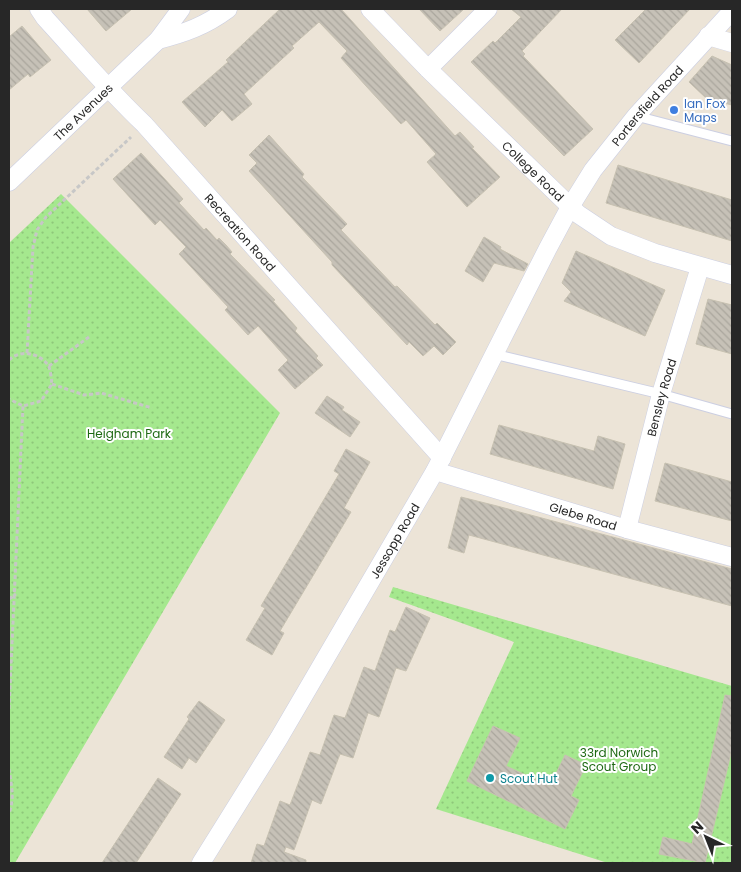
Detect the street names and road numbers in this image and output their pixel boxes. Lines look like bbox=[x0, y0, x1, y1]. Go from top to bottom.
street label: Portersfield Road bbox=[607, 61, 687, 149]
street label: The Avenues bbox=[49, 79, 116, 144]
street label: College Road bbox=[499, 137, 568, 205]
street label: Recreation Road bbox=[201, 190, 280, 275]
street label: Bensley Road bbox=[642, 356, 680, 438]
street label: Glebe Road bbox=[548, 498, 619, 534]
street label: Jessopp Road bbox=[366, 500, 423, 581]

